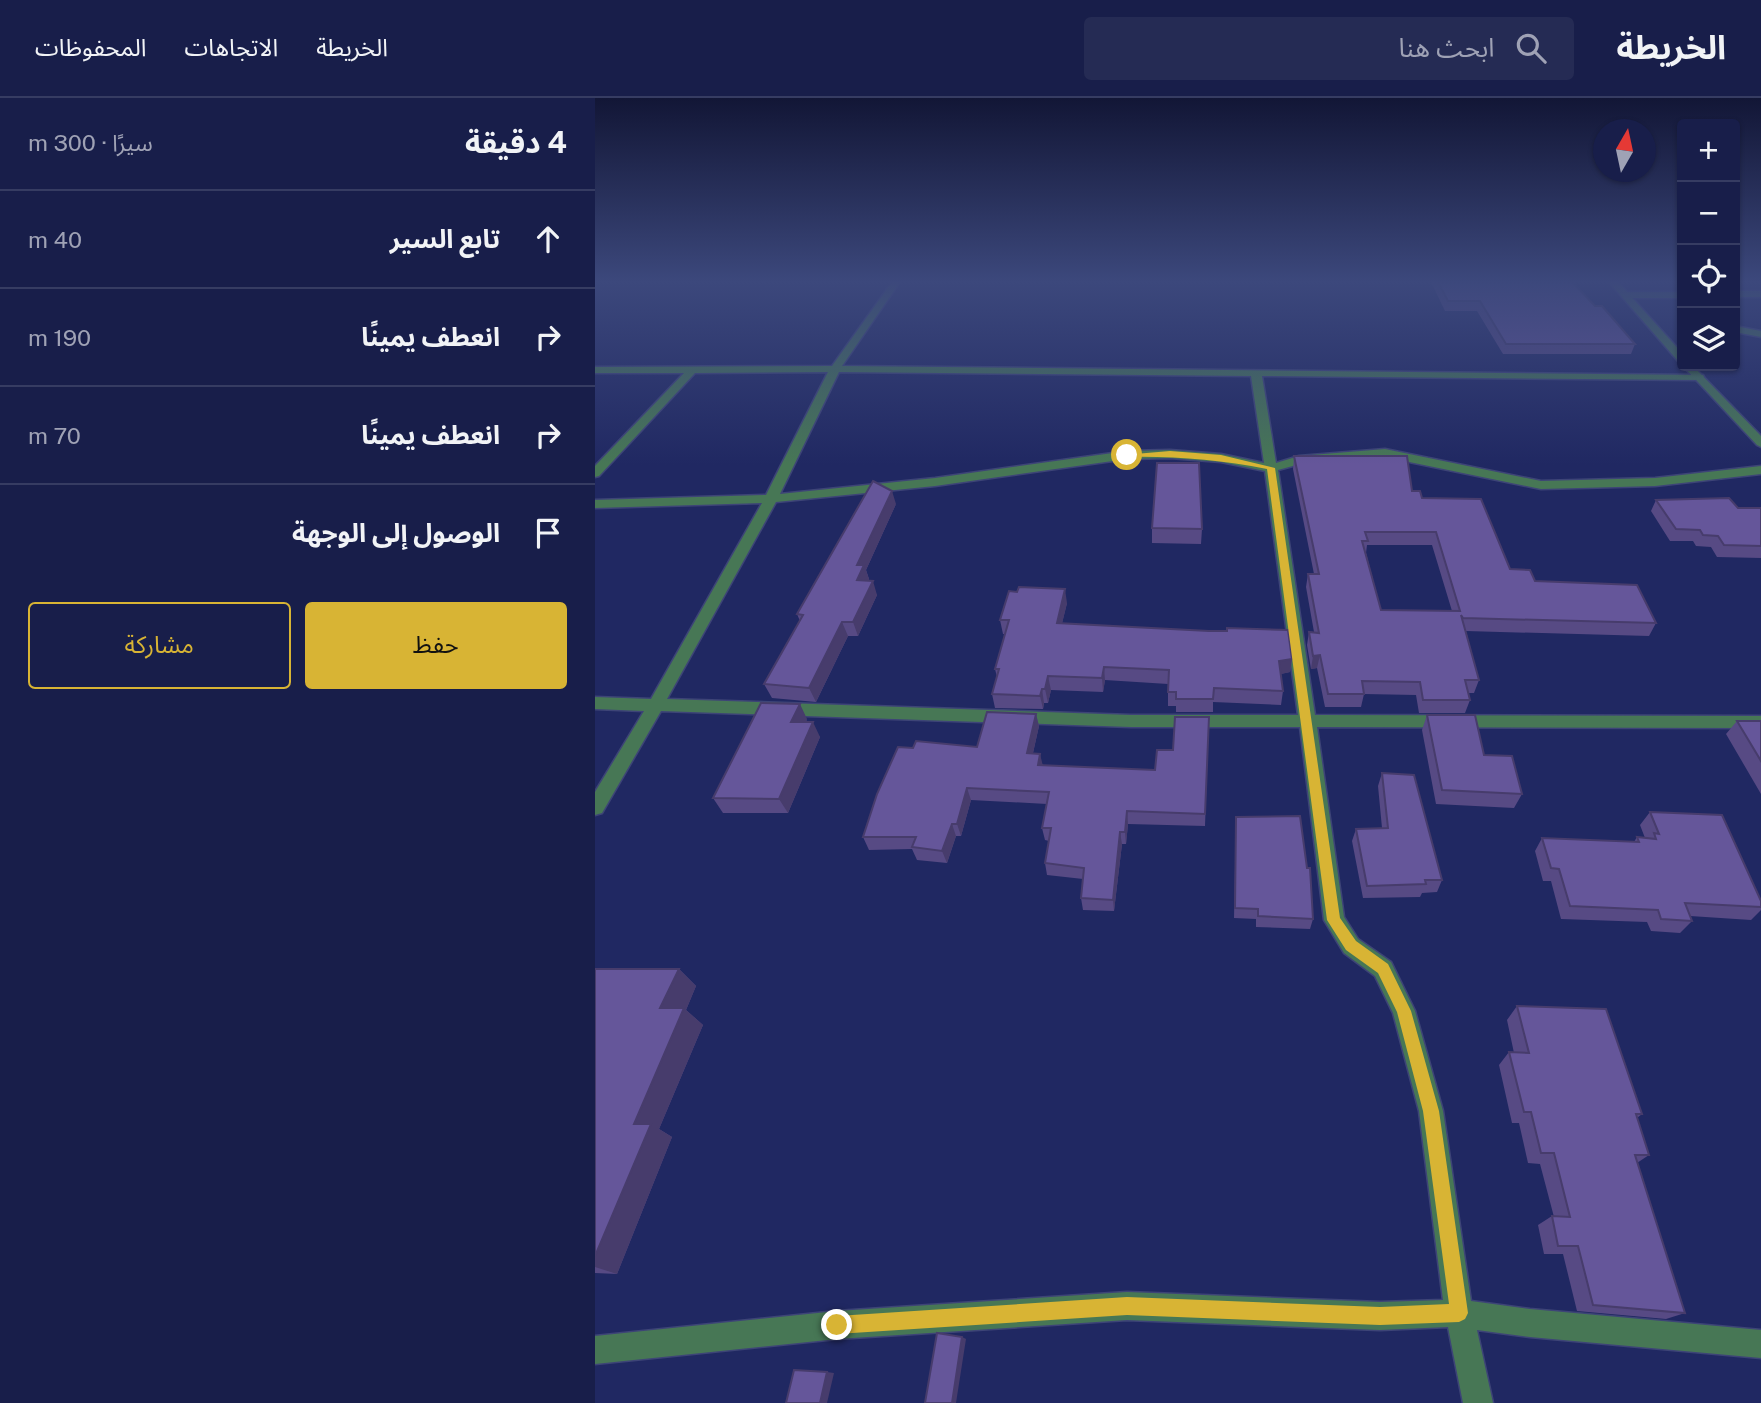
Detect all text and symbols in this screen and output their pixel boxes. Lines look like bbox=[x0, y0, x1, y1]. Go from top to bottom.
search box bbox=[1084, 17, 1574, 80]
text: الخريطة bbox=[1616, 28, 1726, 66]
icon: search bbox=[1512, 29, 1550, 67]
text: ابحث هنا bbox=[1399, 32, 1494, 63]
text: المحفوظات bbox=[35, 33, 146, 61]
text: الاتجاهات bbox=[184, 33, 278, 61]
text: الخريطة bbox=[316, 33, 388, 61]
north arrow bbox=[1593, 119, 1656, 182]
map controls bbox=[1677, 119, 1740, 371]
button: + bbox=[1677, 119, 1740, 182]
text: 4 دقيقة bbox=[465, 124, 567, 160]
text: سيرًا · 300 m bbox=[28, 129, 153, 156]
button: − bbox=[1677, 182, 1740, 245]
icon: ahead bbox=[529, 220, 567, 258]
text: تابع السير bbox=[390, 223, 500, 254]
text: 40 m bbox=[28, 226, 82, 253]
button: locate bbox=[1677, 245, 1740, 308]
button: layers bbox=[1677, 308, 1740, 371]
icon: right bbox=[529, 318, 567, 356]
text: انعطف يمينًا bbox=[361, 321, 500, 352]
text: 190 m bbox=[28, 324, 91, 351]
icon: right bbox=[529, 416, 567, 454]
text: انعطف يمينًا bbox=[361, 419, 500, 450]
text: 70 m bbox=[28, 422, 81, 449]
route start bbox=[1111, 439, 1142, 470]
icon: arrive bbox=[529, 514, 567, 552]
text: الوصول إلى الوجهة bbox=[292, 517, 500, 548]
button: مشاركة bbox=[28, 602, 291, 689]
button: حفظ bbox=[305, 602, 567, 689]
route end bbox=[821, 1309, 852, 1340]

